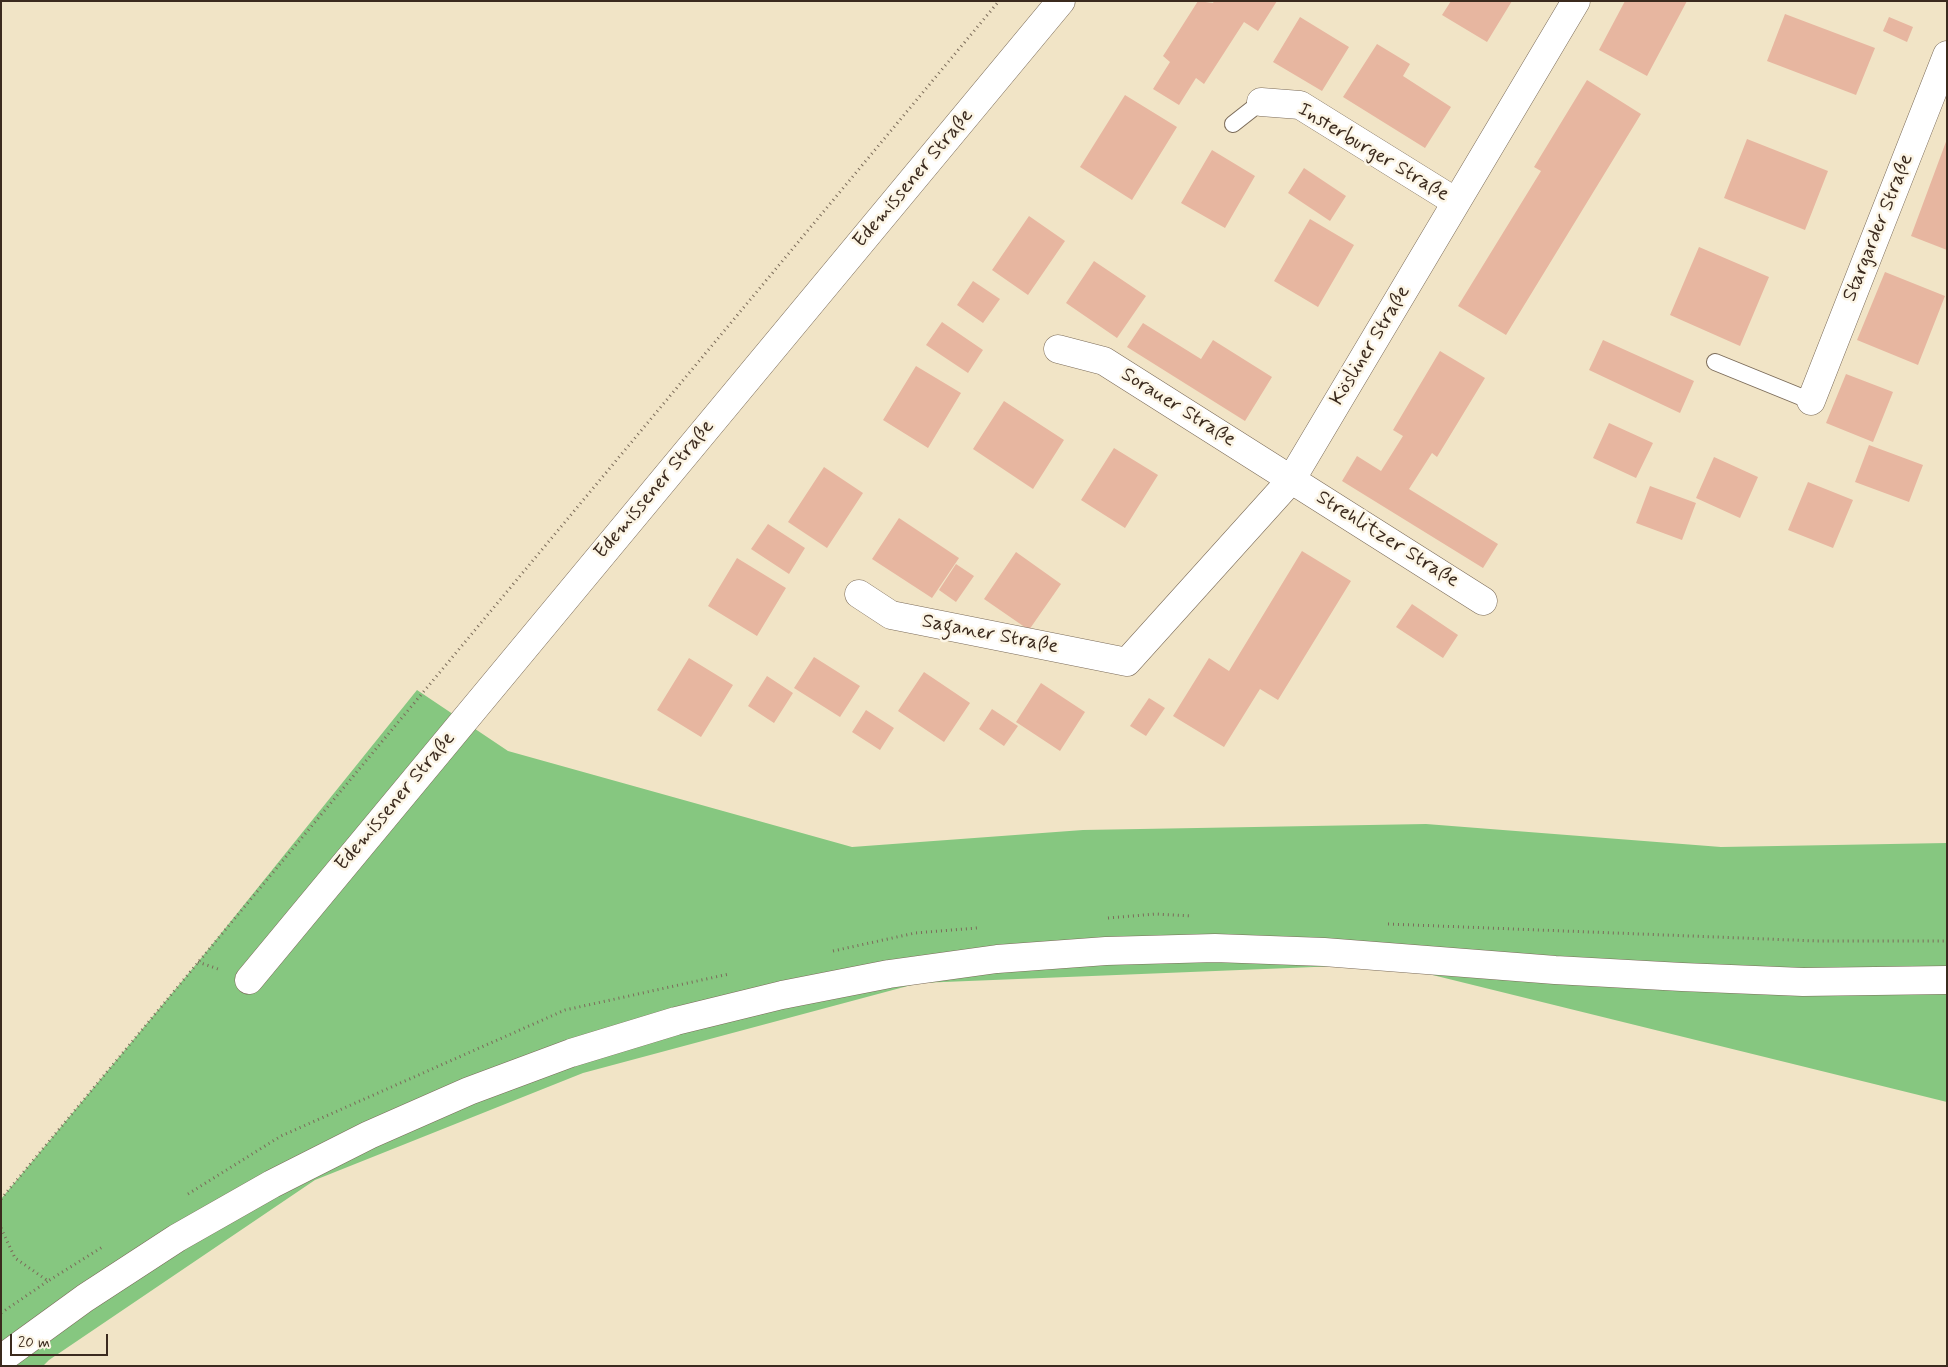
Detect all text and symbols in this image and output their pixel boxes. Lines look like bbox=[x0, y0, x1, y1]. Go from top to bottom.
street label: Insterburger Straße bbox=[1293, 98, 1453, 208]
street label: Edemissener Straße bbox=[849, 105, 979, 253]
street label: Stargarder Straße bbox=[1839, 151, 1919, 305]
street label: Kösliner Straße bbox=[1326, 282, 1416, 410]
street label: Sorauer Straße bbox=[1116, 363, 1240, 453]
street label: Edemissener Straße bbox=[590, 416, 720, 564]
street label: Strehlitzer Straße bbox=[1311, 486, 1463, 594]
street label: Saganer Straße bbox=[920, 610, 1060, 660]
street label: Edemissener Straße bbox=[331, 728, 461, 876]
scale bar bbox=[12, 1324, 110, 1356]
text: 20 m bbox=[18, 1333, 50, 1353]

